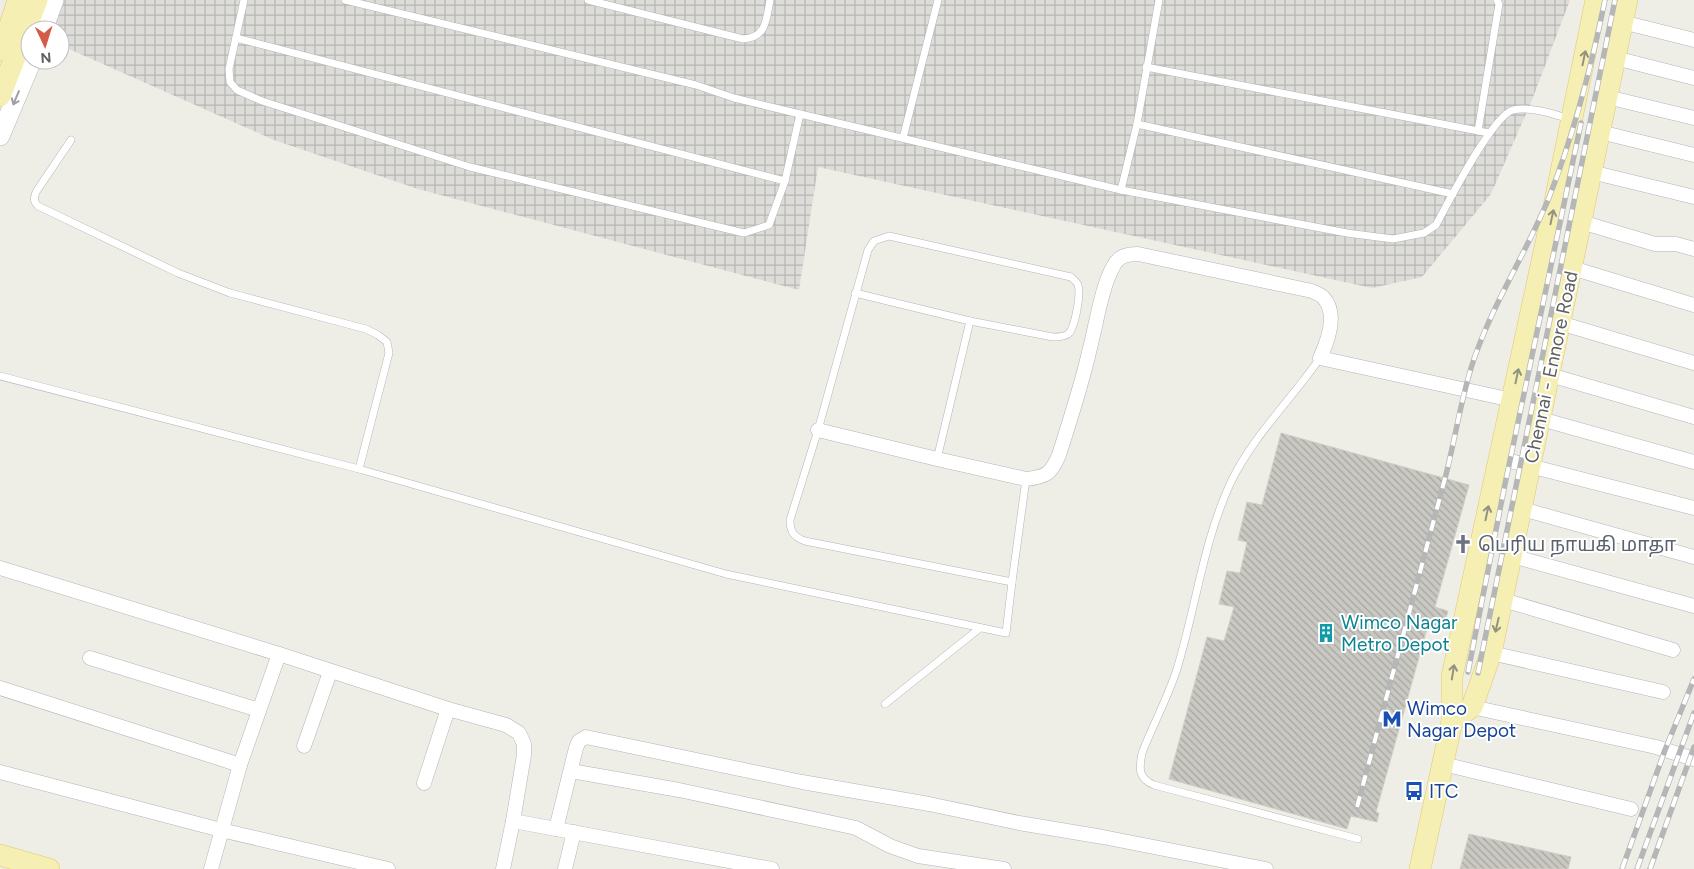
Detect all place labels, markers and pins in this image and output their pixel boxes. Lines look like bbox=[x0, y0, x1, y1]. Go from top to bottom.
church icon: பெரிய நாயகி மாதா bbox=[1452, 533, 1474, 555]
place label: பெரிய நாயகி மாதா bbox=[1478, 533, 1676, 557]
place label: Wimco Nagar Metro Depot bbox=[1341, 611, 1458, 656]
building icon: Wimco Nagar Metro Depot bbox=[1315, 622, 1337, 644]
place label: Wimco Nagar Depot bbox=[1407, 697, 1516, 742]
metro station icon: Wimco Nagar Depot bbox=[1381, 708, 1403, 730]
bus stop icon: ITC bbox=[1403, 780, 1425, 802]
place label: ITC bbox=[1429, 780, 1459, 803]

